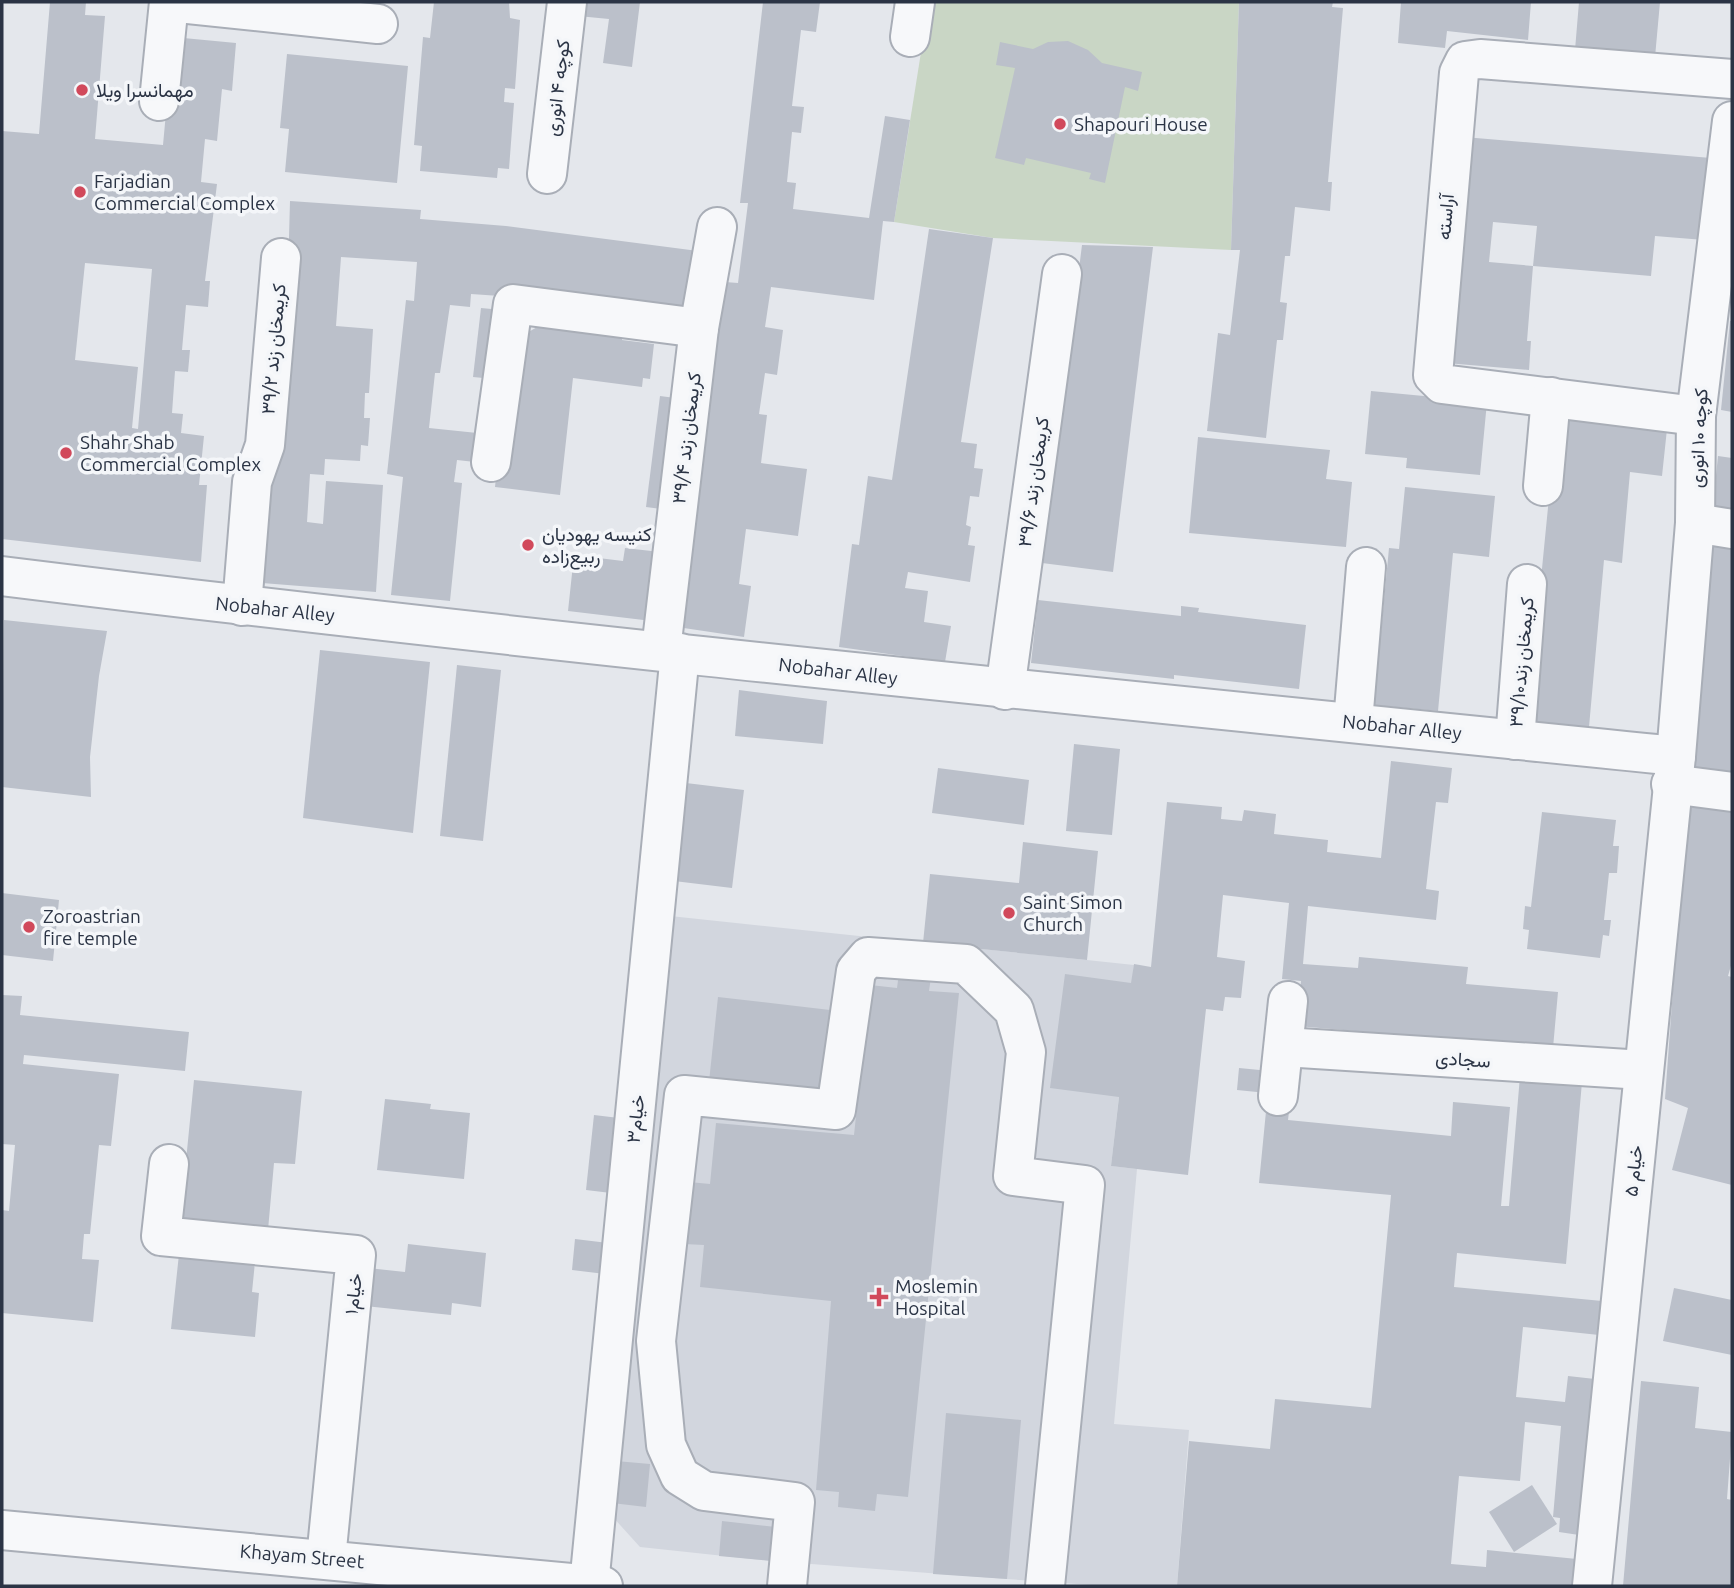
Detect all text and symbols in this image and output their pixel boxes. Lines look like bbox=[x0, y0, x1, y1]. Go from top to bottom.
street label: کوچه ۴ انوری bbox=[540, 38, 577, 138]
place label: مهمانسرا ویلا bbox=[96, 79, 194, 102]
marker: مهمانسرا ویلا bbox=[74, 82, 90, 98]
place label: Shapouri House bbox=[1074, 113, 1208, 135]
marker: Shapouri House bbox=[1052, 116, 1068, 132]
place label: Farjadian Commercial Complex bbox=[94, 170, 275, 214]
marker: Farjadian Commercial Complex bbox=[72, 184, 88, 200]
street label: آراسته bbox=[1432, 191, 1459, 241]
street label: کریمخان زند ۳۹/۲ bbox=[256, 283, 291, 415]
street label: کریمخان زند ۳۹/۴ bbox=[667, 371, 706, 505]
street label: کوچه ۱۰ انوری bbox=[1684, 388, 1715, 489]
street label: کریمخان زند ۳۹/۶ bbox=[1013, 416, 1054, 548]
place label: Shahr Shab Commercial Complex bbox=[80, 431, 261, 475]
marker: Shahr Shab Commercial Complex bbox=[58, 445, 74, 461]
place label: کنیسه یهودیان ربیع‌زاده bbox=[542, 523, 652, 570]
marker: کنیسه یهودیان ربیع‌زاده bbox=[520, 537, 536, 553]
street label: Nobahar Alley bbox=[214, 592, 336, 626]
street label: کریمخان زند۳۹/۱۰ bbox=[1504, 596, 1539, 728]
street label: Nobahar Alley bbox=[777, 653, 899, 689]
street label: Nobahar Alley bbox=[1341, 710, 1463, 744]
place label: Saint Simon Church bbox=[1023, 891, 1123, 935]
place label: Zoroastrian fire temple bbox=[43, 905, 141, 949]
marker: Saint Simon Church bbox=[1001, 905, 1017, 921]
marker: Zoroastrian fire temple bbox=[21, 919, 37, 935]
street label: سجادی bbox=[1435, 1046, 1491, 1073]
street label: خیام۳ bbox=[622, 1094, 650, 1144]
street label: ۵ خیام bbox=[1619, 1144, 1649, 1198]
street label: ۱خیام bbox=[340, 1272, 368, 1316]
place label: Moslemin Hospital bbox=[895, 1275, 978, 1319]
marker: Moslemin Hospital bbox=[869, 1287, 889, 1307]
street label: Khayam Street bbox=[239, 1540, 366, 1572]

